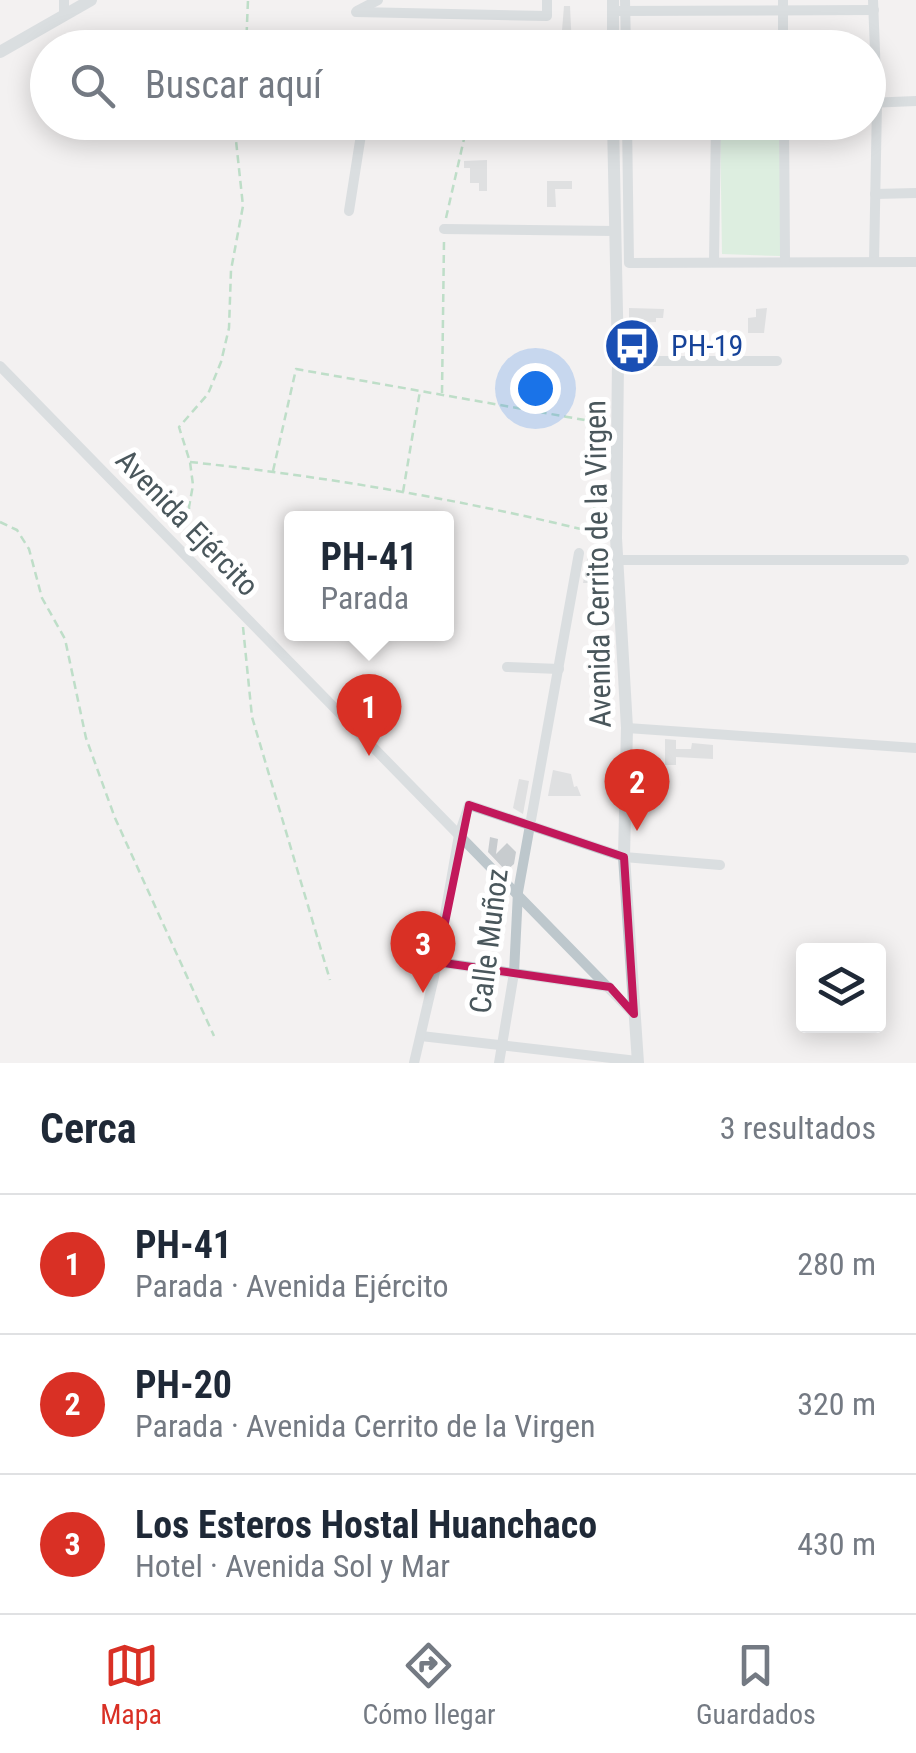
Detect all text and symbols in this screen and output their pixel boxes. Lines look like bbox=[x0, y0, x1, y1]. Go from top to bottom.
search box bbox=[30, 30, 886, 140]
icon: search bbox=[65, 58, 120, 113]
text: Buscar aquí bbox=[145, 63, 322, 107]
bus stop icon: PH-19 bbox=[602, 316, 662, 376]
place label: PH-19 bbox=[671, 328, 743, 363]
your location bbox=[510, 363, 561, 414]
street label: Avenida Cerrito de la Virgen bbox=[577, 400, 618, 728]
street label: Avenida Ejército bbox=[109, 442, 266, 603]
popup bbox=[284, 511, 454, 641]
text: PH-41 bbox=[320, 535, 418, 579]
text: Parada bbox=[320, 579, 409, 617]
pin: 1 bbox=[336, 674, 402, 756]
pin: 2 bbox=[604, 748, 670, 831]
street label: Calle Muñoz bbox=[462, 866, 515, 1015]
pin: 3 bbox=[390, 910, 456, 993]
map controls bbox=[796, 943, 886, 1033]
button: layers bbox=[796, 943, 886, 1033]
text: Cerca bbox=[40, 1104, 137, 1153]
text: 3 resultados bbox=[720, 1109, 876, 1147]
text: PH-41 bbox=[135, 1223, 232, 1267]
text: 1 bbox=[64, 1245, 81, 1283]
text: 280 m bbox=[797, 1245, 876, 1283]
text: Parada · Avenida Ejército bbox=[135, 1267, 448, 1305]
text: PH-20 bbox=[135, 1363, 232, 1407]
text: 2 bbox=[64, 1385, 81, 1423]
text: 320 m bbox=[797, 1385, 876, 1423]
text: Parada · Avenida Cerrito de la Virgen bbox=[135, 1407, 595, 1445]
text: Los Esteros Hostal Huanchaco bbox=[135, 1503, 597, 1547]
text: 3 bbox=[64, 1525, 81, 1563]
text: 430 m bbox=[797, 1525, 876, 1563]
text: Hotel · Avenida Sol y Mar bbox=[135, 1547, 450, 1585]
tab: Mapa bbox=[100, 1638, 162, 1731]
tab: Cómo llegar bbox=[362, 1638, 496, 1731]
tab: Guardados bbox=[696, 1638, 816, 1731]

